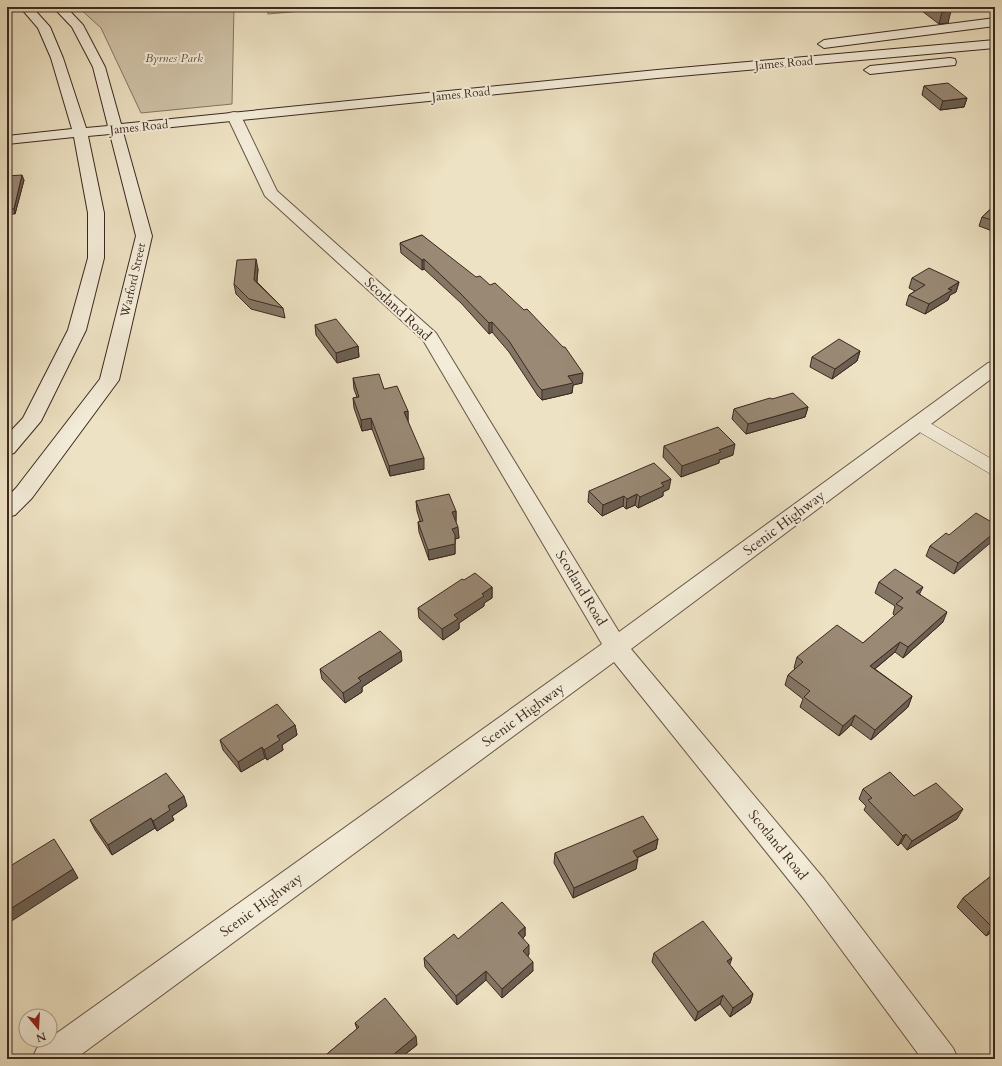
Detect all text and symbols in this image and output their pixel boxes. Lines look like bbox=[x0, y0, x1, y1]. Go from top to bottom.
park label: Byrnes Park bbox=[145, 50, 203, 66]
street label: James Road bbox=[752, 52, 814, 74]
street label: James Road bbox=[429, 83, 492, 105]
street label: James Road bbox=[107, 116, 170, 138]
street label: Warford Street bbox=[116, 241, 149, 320]
street label: Scotland Road bbox=[360, 273, 436, 345]
street label: Scenic Highway bbox=[739, 486, 829, 560]
street label: Scotland Road bbox=[551, 547, 611, 630]
street label: Scenic Highway bbox=[478, 678, 569, 751]
street label: Scotland Road bbox=[744, 806, 812, 884]
street label: Scenic Highway bbox=[216, 868, 307, 941]
north arrow bbox=[18, 1008, 58, 1048]
text: N bbox=[34, 1028, 48, 1046]

